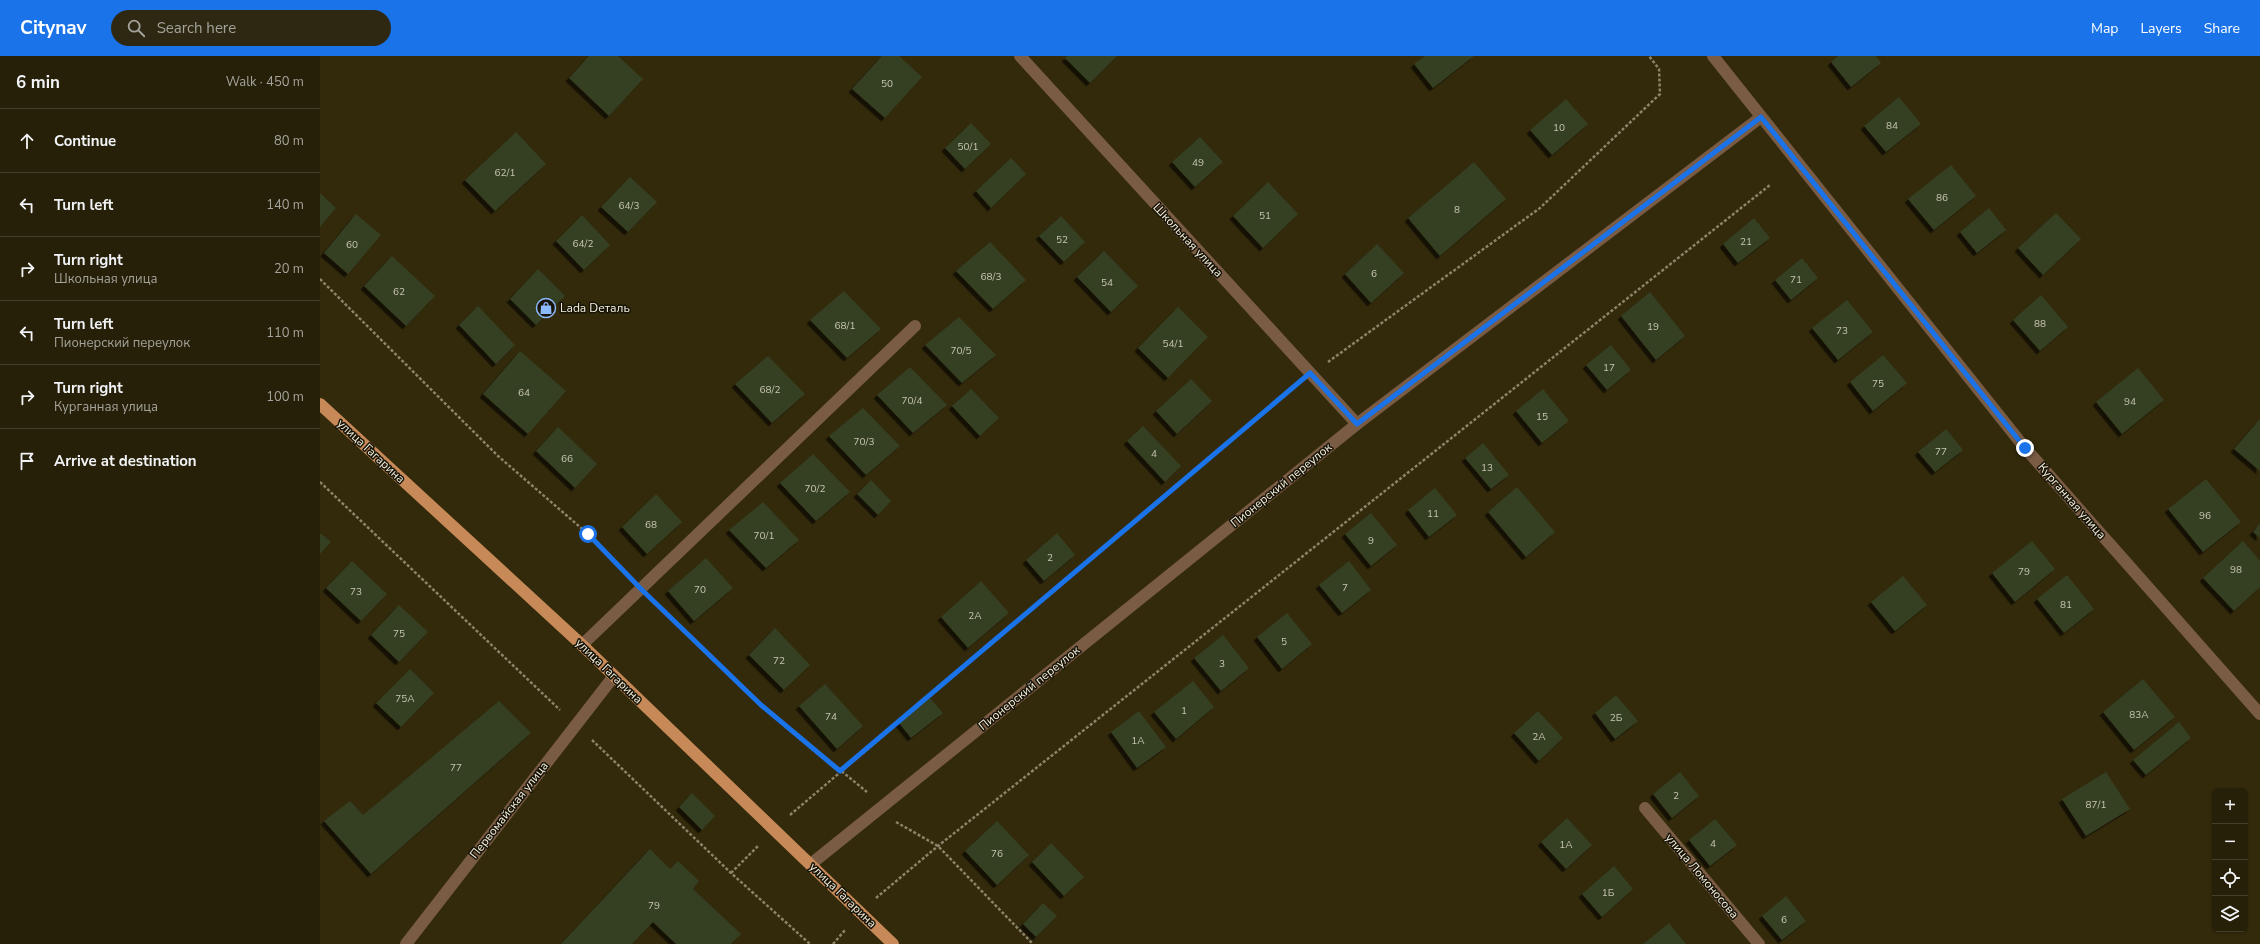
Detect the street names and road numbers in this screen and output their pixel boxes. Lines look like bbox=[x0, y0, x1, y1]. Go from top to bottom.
street label: Школьная улица bbox=[1150, 200, 1226, 280]
street label: улица Гагарина bbox=[334, 415, 408, 487]
street label: Пионерский переулок bbox=[1227, 439, 1335, 531]
street label: Курганная улица bbox=[2034, 459, 2110, 543]
street label: улица Гагарина bbox=[572, 635, 646, 707]
street label: Пионерский переулок bbox=[975, 642, 1083, 734]
street label: Первомайская улица bbox=[466, 758, 552, 862]
street label: улица Ломоносова bbox=[1662, 830, 1742, 922]
street label: улица Гагарина bbox=[806, 859, 880, 931]

